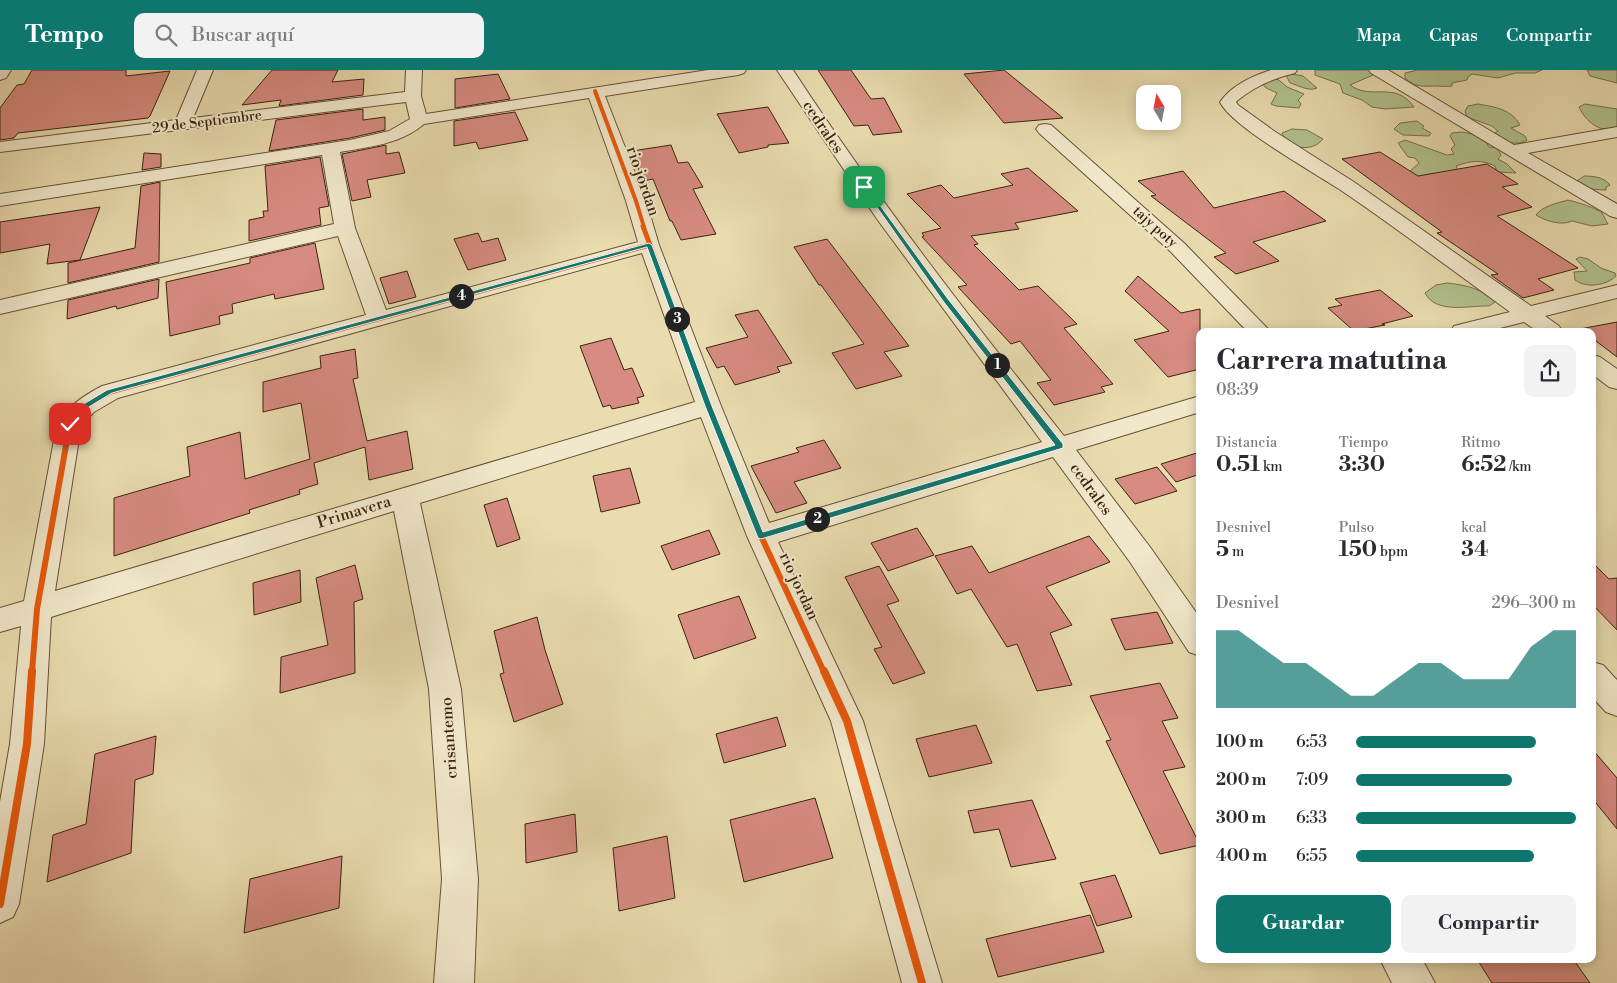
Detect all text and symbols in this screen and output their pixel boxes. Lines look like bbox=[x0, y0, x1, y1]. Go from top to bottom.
search box bbox=[134, 13, 484, 58]
text: Tempo bbox=[25, 20, 104, 50]
icon: search bbox=[152, 21, 180, 49]
text: Buscar aquí bbox=[192, 23, 294, 47]
text: Mapa bbox=[1357, 24, 1401, 47]
text: Capas bbox=[1429, 24, 1478, 47]
text: Compartir bbox=[1506, 24, 1592, 47]
north arrow bbox=[1136, 85, 1181, 130]
map controls bbox=[1136, 85, 1181, 130]
street label: cedrales bbox=[798, 97, 848, 157]
street label: 29 de Septiembre bbox=[151, 106, 263, 138]
street label: rio jordan bbox=[622, 143, 664, 219]
pin bbox=[843, 166, 885, 208]
icon: arrive bbox=[850, 173, 878, 201]
street label: tajy poty bbox=[1129, 202, 1181, 252]
pin: 4 bbox=[448, 284, 474, 308]
text: 4 bbox=[457, 287, 466, 305]
pin: 3 bbox=[664, 306, 690, 332]
text: 3 bbox=[673, 310, 682, 328]
text: Carrera matutina bbox=[1216, 343, 1447, 378]
button: share bbox=[1524, 345, 1576, 397]
pin: 1 bbox=[984, 352, 1010, 378]
text: 1 bbox=[994, 356, 1001, 374]
text: 08:39 bbox=[1216, 380, 1259, 400]
pin bbox=[49, 403, 91, 445]
icon: check bbox=[56, 410, 84, 438]
text: Distancia bbox=[1216, 434, 1277, 452]
text: Tiempo bbox=[1339, 434, 1388, 452]
text: Ritmo bbox=[1461, 434, 1501, 452]
text: 0.51 bbox=[1216, 452, 1260, 478]
text: 3:30 bbox=[1339, 452, 1385, 478]
text: 6:52 bbox=[1461, 452, 1506, 478]
text: km bbox=[1260, 458, 1283, 476]
text: /km bbox=[1506, 458, 1532, 476]
street label: cedrales bbox=[1065, 459, 1117, 519]
street label: Primavera bbox=[315, 491, 394, 533]
pin: 2 bbox=[804, 506, 830, 532]
text: 2 bbox=[813, 510, 822, 528]
text: Desnivel bbox=[1216, 519, 1271, 537]
text: Pulso bbox=[1339, 519, 1374, 537]
text: kcal bbox=[1461, 519, 1487, 537]
text: 5 bbox=[1216, 537, 1229, 563]
text: 150 bbox=[1339, 537, 1377, 563]
text: 34 bbox=[1461, 537, 1488, 563]
text: m bbox=[1229, 543, 1244, 561]
text: bpm bbox=[1377, 543, 1408, 561]
street label: rio jordan bbox=[775, 549, 824, 624]
text: Desnivel bbox=[1216, 593, 1279, 613]
text: 296–300 m bbox=[1492, 593, 1576, 613]
street label: crisantemo bbox=[436, 696, 462, 780]
text: 100 m bbox=[1216, 732, 1264, 752]
text: 6:53 bbox=[1296, 732, 1327, 752]
text: 200 m bbox=[1216, 770, 1266, 790]
text: 7:09 bbox=[1296, 770, 1328, 790]
text: 300 m bbox=[1216, 808, 1266, 828]
text: 6:33 bbox=[1296, 808, 1327, 828]
text: 400 m bbox=[1216, 846, 1267, 866]
text: 6:55 bbox=[1296, 846, 1327, 866]
button: Guardar bbox=[1216, 895, 1391, 953]
button: Compartir bbox=[1401, 895, 1576, 953]

